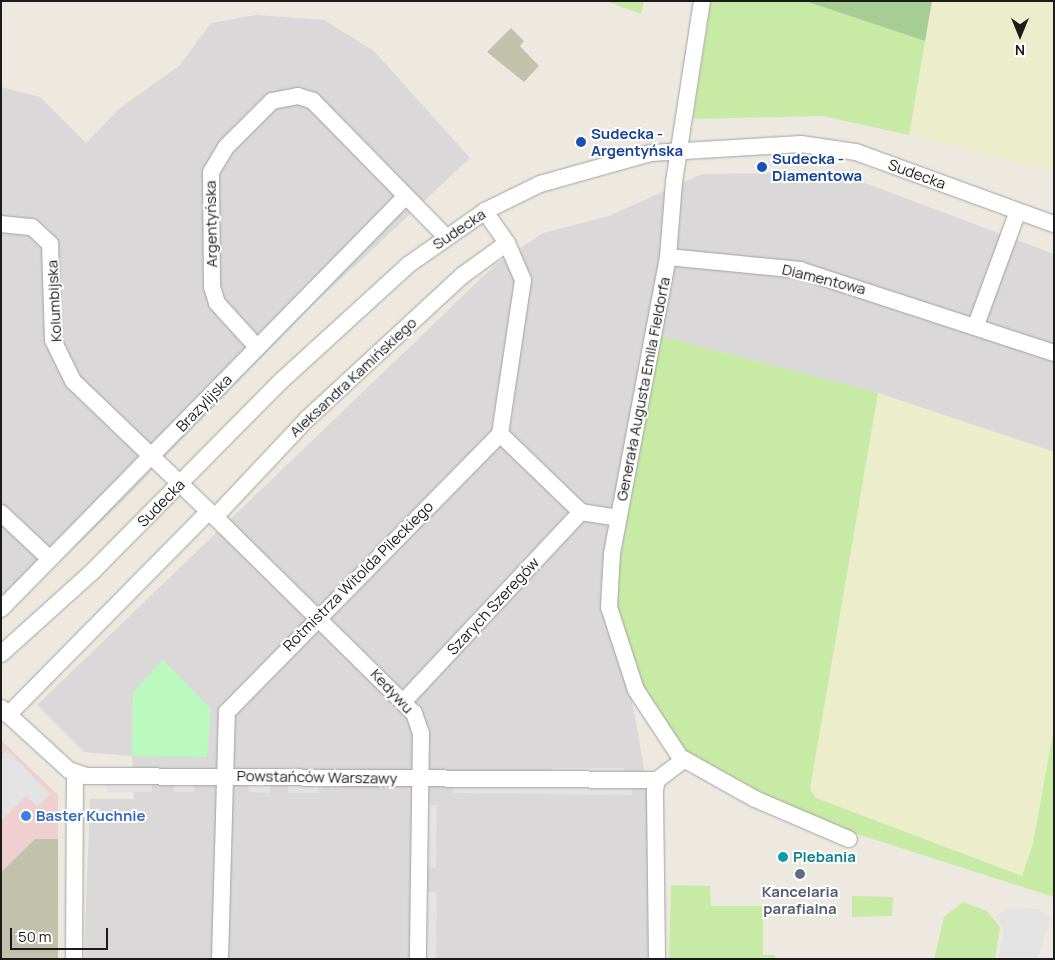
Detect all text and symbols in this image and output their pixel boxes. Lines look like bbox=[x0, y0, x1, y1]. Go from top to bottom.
north arrow bbox=[995, 10, 1045, 60]
text: N bbox=[1015, 41, 1025, 60]
place label: Sudecka - Argentyńska bbox=[591, 124, 683, 159]
marker: Sudecka - Argentyńska bbox=[575, 136, 587, 148]
place label: Sudecka - Diamentowa bbox=[772, 149, 862, 184]
street label: Sudecka bbox=[886, 155, 948, 193]
marker: Sudecka - Diamentowa bbox=[756, 161, 768, 173]
street label: Argentyńska bbox=[201, 180, 221, 268]
street label: Sudecka bbox=[429, 205, 489, 253]
street label: Kolumbijska bbox=[43, 260, 65, 342]
street label: Diamentowa bbox=[780, 260, 868, 298]
street label: Generała Augusta Emila Fieldorfa bbox=[612, 275, 674, 503]
street label: Aleksandra Kamińskiego bbox=[286, 313, 420, 441]
street label: Brazylijska bbox=[172, 371, 236, 435]
street label: Sudecka bbox=[133, 475, 189, 531]
street label: Rotmistrza Witolda Pileckiego bbox=[279, 497, 437, 655]
street label: Szarych Szeregów bbox=[443, 554, 543, 658]
street label: Kedywu bbox=[367, 665, 417, 717]
street label: Powstańców Warszawy bbox=[237, 767, 397, 787]
place label: Baster Kuchnie bbox=[36, 807, 146, 825]
marker: Baster Kuchnie bbox=[20, 810, 32, 822]
place label: Plebania bbox=[793, 848, 856, 866]
marker: Plebania bbox=[777, 851, 789, 863]
marker: Kancelaria parafialna bbox=[794, 868, 806, 880]
place label: Kancelaria parafialna bbox=[762, 882, 838, 917]
scale bar bbox=[12, 918, 110, 950]
text: 50 m bbox=[18, 926, 52, 947]

